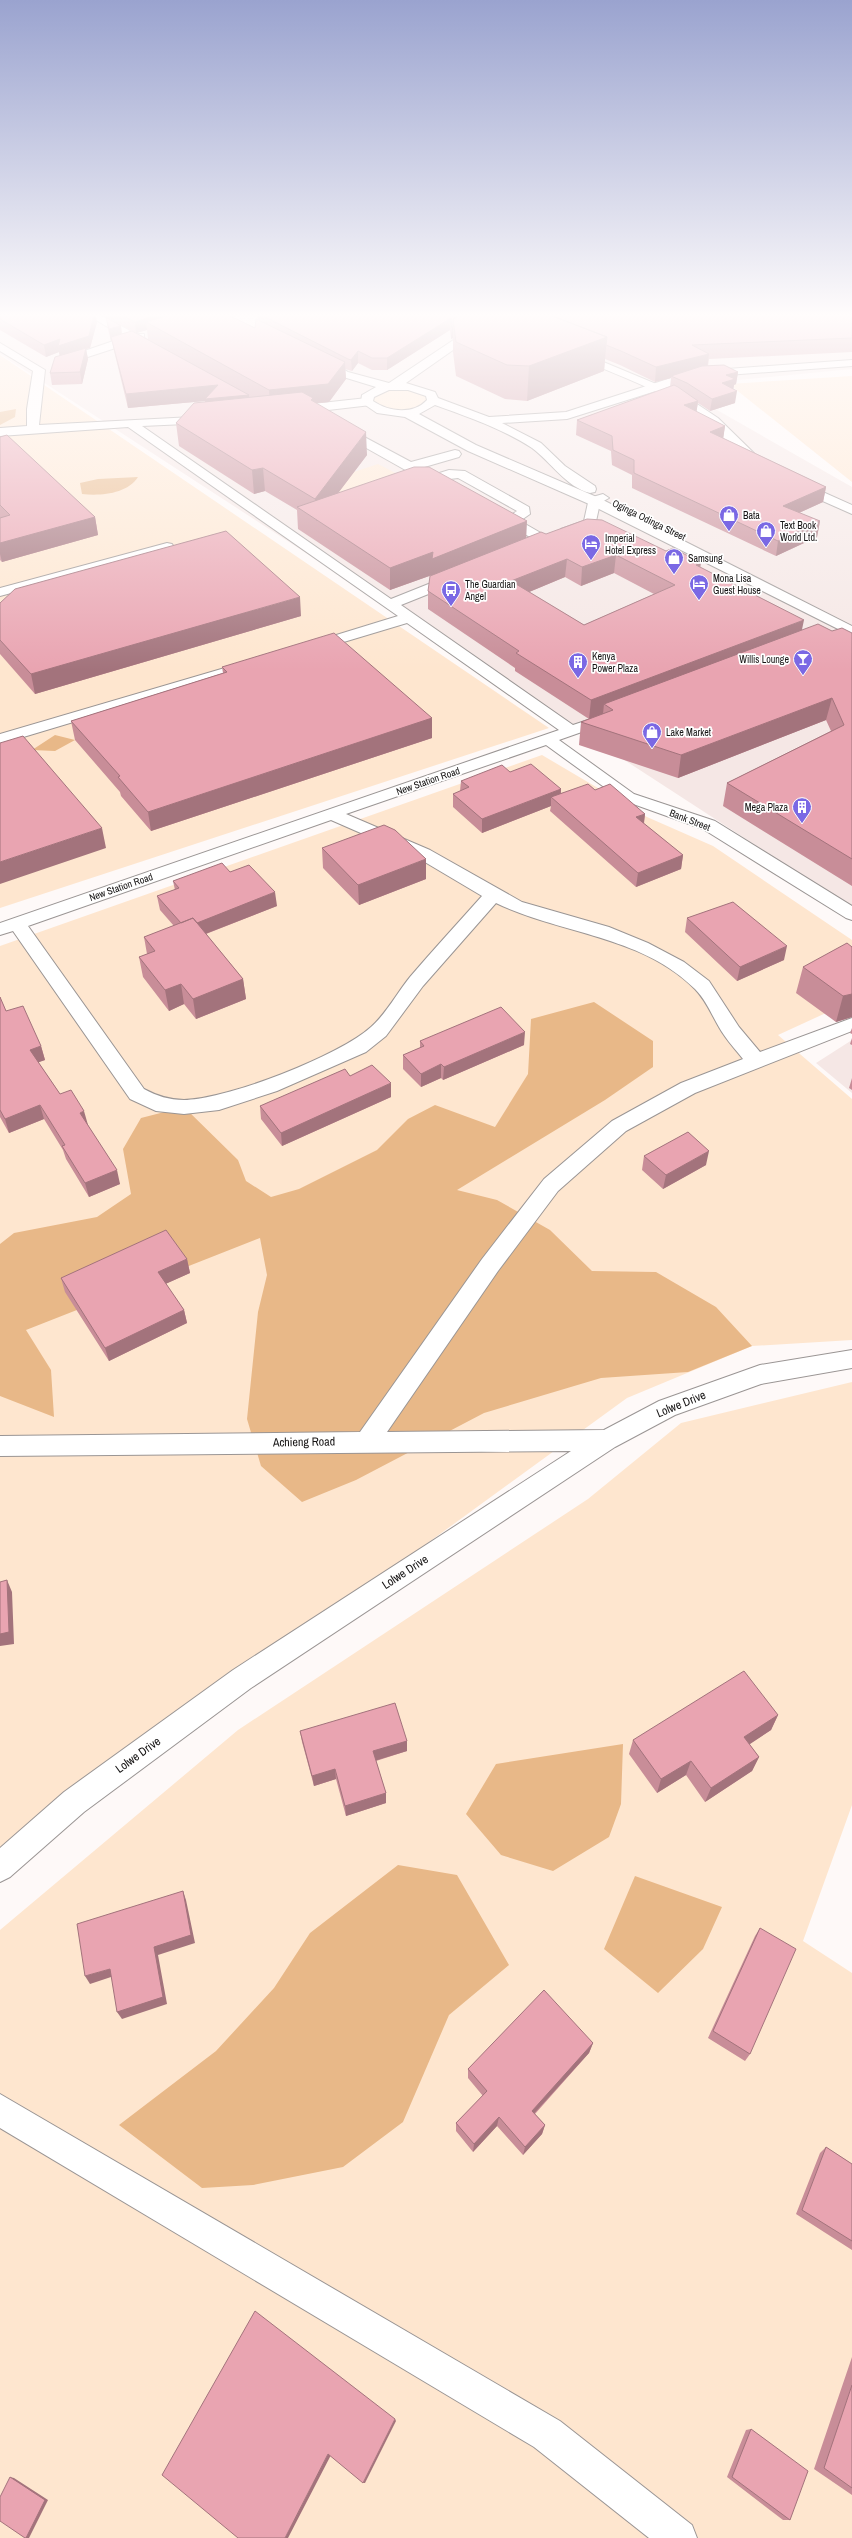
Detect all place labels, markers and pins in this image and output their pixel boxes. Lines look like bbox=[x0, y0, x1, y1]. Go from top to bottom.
shop icon: Bata bbox=[718, 504, 740, 532]
place label: Bata bbox=[743, 509, 760, 522]
place label: Text Book World Ltd. bbox=[780, 519, 817, 544]
shop icon: Text Book World Ltd. bbox=[755, 520, 777, 548]
place label: Imperial Hotel Express bbox=[605, 532, 656, 557]
hotel icon: Imperial Hotel Express bbox=[580, 533, 602, 561]
shop icon: Samsung bbox=[663, 547, 685, 575]
place label: Samsung bbox=[688, 552, 723, 565]
place label: Mona Lisa Guest House bbox=[713, 572, 761, 597]
hotel icon: Mona Lisa Guest House bbox=[688, 573, 710, 601]
place label: The Guardian Angel bbox=[464, 578, 516, 603]
bus stop icon: The Guardian Angel bbox=[440, 579, 462, 607]
bar icon: Willis Lounge bbox=[792, 648, 814, 676]
place label: Kenya Power Plaza bbox=[592, 650, 638, 675]
building icon: Kenya Power Plaza bbox=[567, 651, 589, 679]
place label: Willis Lounge bbox=[739, 653, 789, 666]
shop icon: Lake Market bbox=[641, 721, 663, 749]
place label: Lake Market bbox=[666, 726, 712, 739]
building icon: Mega Plaza bbox=[791, 796, 813, 824]
place label: Mega Plaza bbox=[745, 801, 788, 814]

